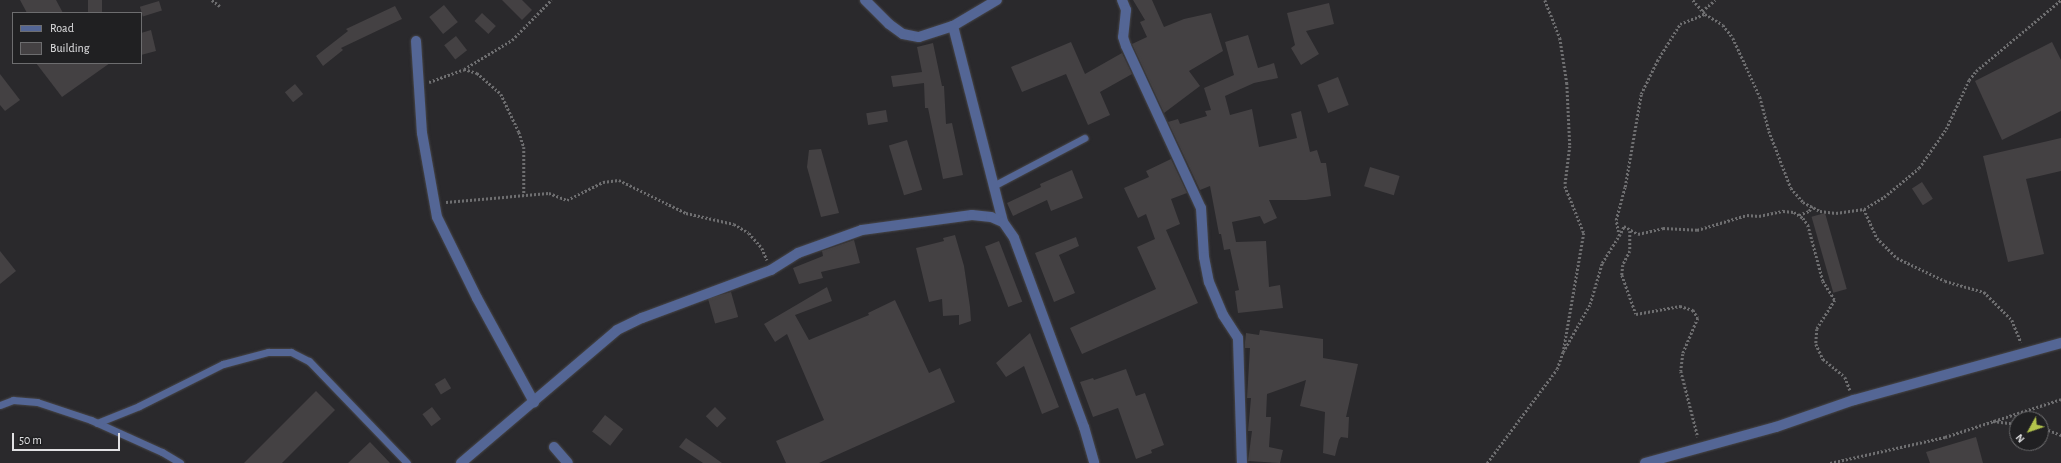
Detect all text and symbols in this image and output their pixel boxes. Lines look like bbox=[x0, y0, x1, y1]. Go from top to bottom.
legend bbox=[12, 12, 142, 64]
text: Road bbox=[50, 22, 74, 34]
text: Building bbox=[50, 42, 90, 54]
north arrow bbox=[2009, 411, 2049, 451]
scale bar bbox=[14, 425, 122, 451]
text: N bbox=[2014, 432, 2027, 445]
text: 50 m bbox=[19, 434, 42, 446]

